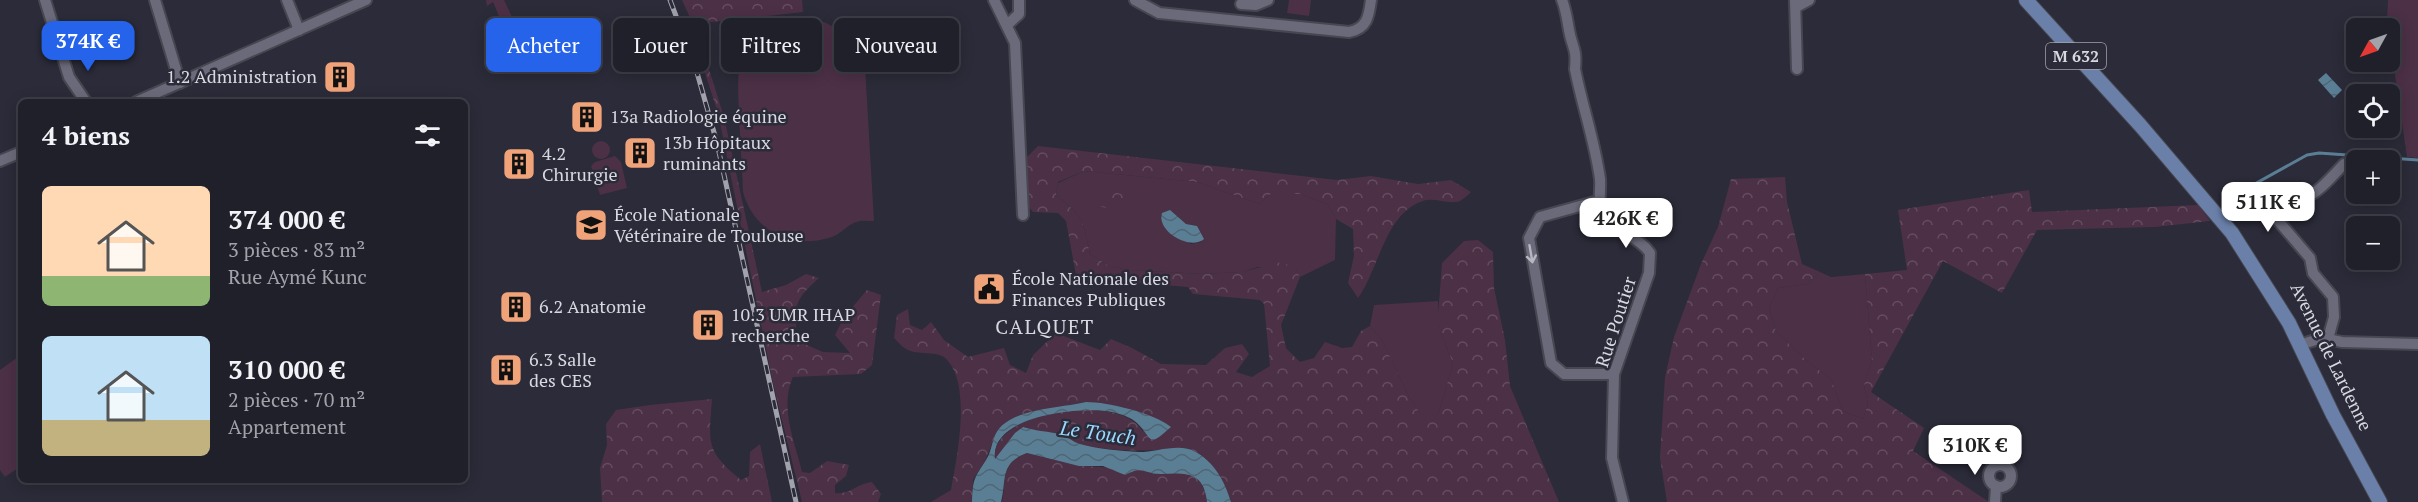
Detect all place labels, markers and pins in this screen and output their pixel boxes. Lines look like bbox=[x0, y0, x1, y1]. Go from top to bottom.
pin: 374K € bbox=[39, 21, 137, 72]
building icon: 1.2 Administration bbox=[322, 59, 358, 95]
place label: 1.2 Administration bbox=[166, 64, 317, 88]
building icon: 13a Radiologie équine bbox=[569, 99, 605, 135]
place label: 13a Radiologie équine bbox=[610, 104, 787, 128]
place label: 13b Hôpitaux ruminants bbox=[663, 130, 771, 175]
building icon: 13b Hôpitaux ruminants bbox=[622, 135, 658, 171]
place label: 4.2 Chirurgie bbox=[542, 141, 618, 186]
building icon: 4.2 Chirurgie bbox=[501, 146, 537, 182]
pin: 511K € bbox=[2219, 182, 2317, 233]
pin: 426K € bbox=[1577, 198, 1675, 249]
place label: École Nationale Vétérinaire de Toulouse bbox=[614, 202, 804, 247]
school or university icon: École Nationale Vétérinaire de Toulouse bbox=[573, 207, 609, 243]
place label: École Nationale des Finances Publiques bbox=[1012, 266, 1169, 311]
public building icon: École Nationale des Finances Publiques bbox=[971, 271, 1007, 307]
building icon: 6.2 Anatomie bbox=[498, 289, 534, 325]
place label: 6.2 Anatomie bbox=[539, 294, 646, 318]
place label: 10.3 UMR IHAP recherche bbox=[731, 302, 855, 347]
building icon: 10.3 UMR IHAP recherche bbox=[690, 307, 726, 343]
place label: 6.3 Salle des CES bbox=[529, 347, 596, 392]
building icon: 6.3 Salle des CES bbox=[488, 352, 524, 388]
pin: 310K € bbox=[1926, 425, 2024, 476]

